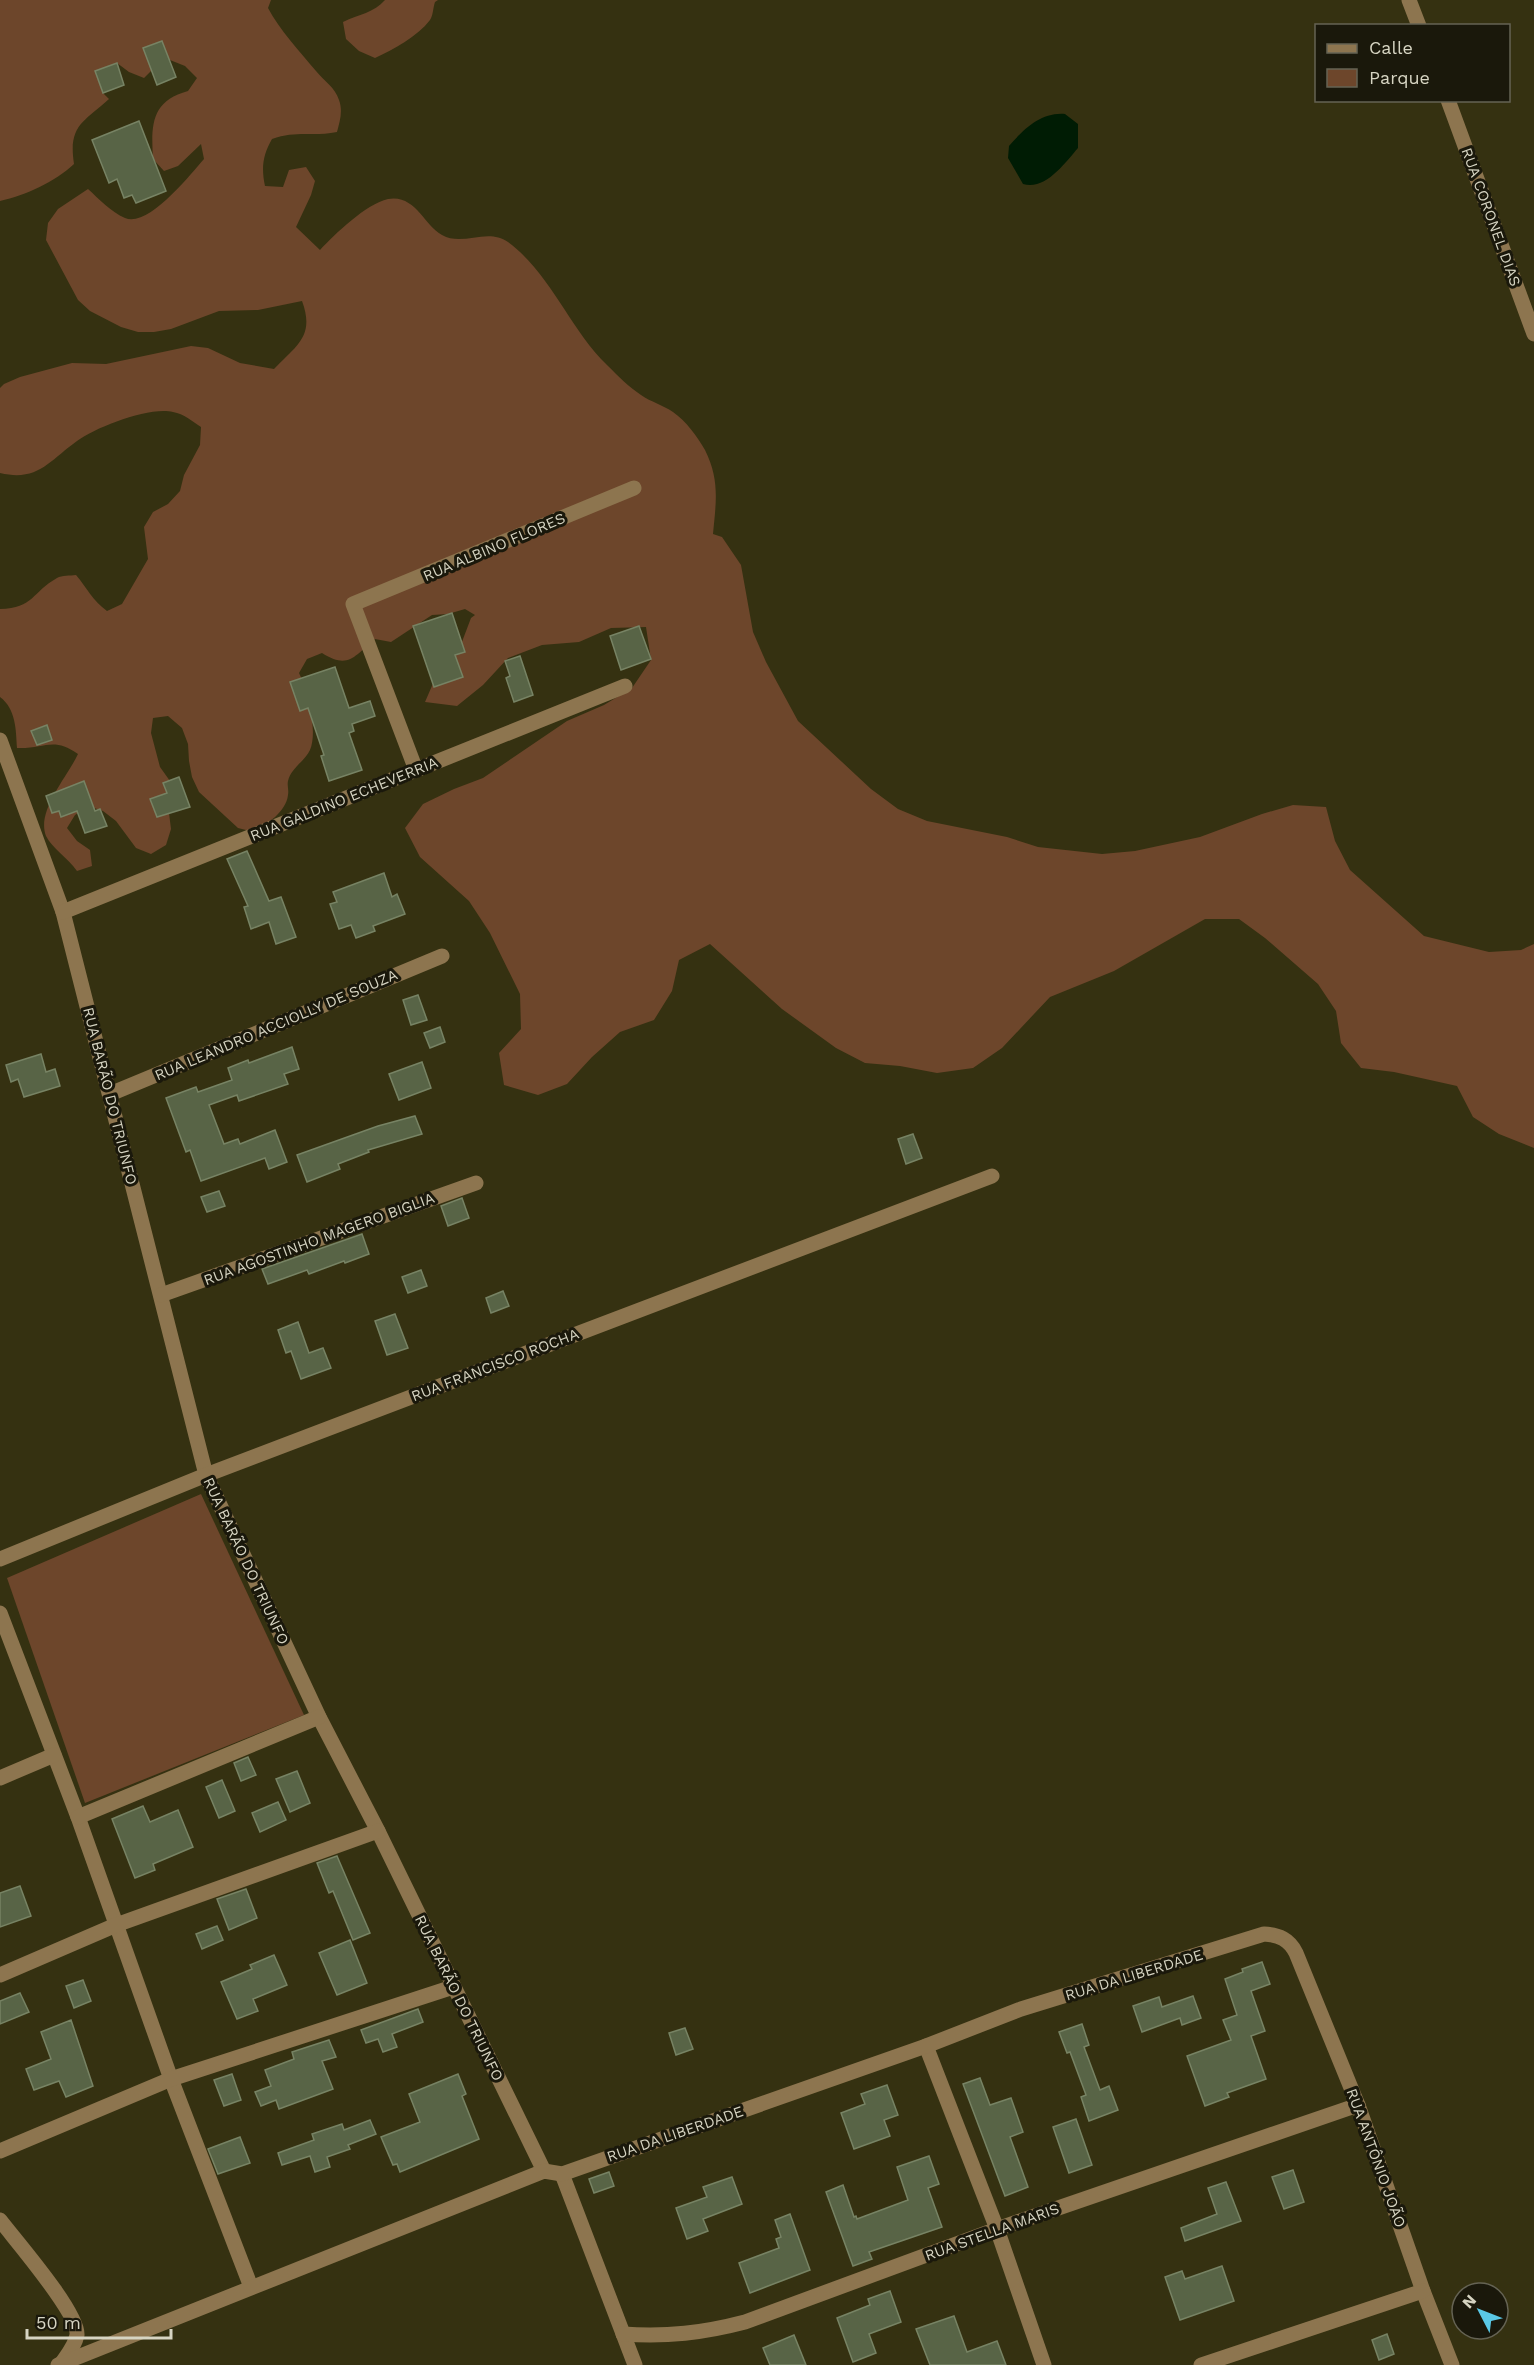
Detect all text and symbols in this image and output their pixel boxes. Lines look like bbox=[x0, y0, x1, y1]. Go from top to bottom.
legend bbox=[1315, 24, 1510, 102]
text: Calle bbox=[1369, 37, 1413, 58]
text: Parque bbox=[1369, 67, 1430, 88]
street label: RUA CORONEL DIAS bbox=[1458, 145, 1524, 289]
street label: RUA ALBINO FLORES bbox=[420, 509, 568, 585]
street label: RUA GALDINO ECHEVERRIA bbox=[248, 753, 441, 845]
street label: RUA LEANDRO ACCIOLLY DE SOUZA bbox=[152, 966, 400, 1084]
street label: RUA BARÃO DO TRIUNFO bbox=[79, 1005, 141, 1187]
street label: RUA AGOSTINHO MAGERO BIGLIA bbox=[201, 1189, 437, 1289]
street label: RUA FRANCISCO ROCHA bbox=[409, 1325, 581, 1405]
street label: RUA BARÃO DO TRIUNFO bbox=[199, 1475, 293, 1647]
street label: RUA BARÃO DO TRIUNFO bbox=[411, 1912, 507, 2084]
street label: RUA DA LIBERDADE bbox=[1063, 1945, 1205, 2005]
street label: RUA ANTÔNIO JOÃO bbox=[1342, 2086, 1410, 2230]
street label: RUA DA LIBERDADE bbox=[604, 2102, 746, 2166]
street label: RUA STELLA MARIS bbox=[922, 2199, 1062, 2265]
north arrow bbox=[1450, 2281, 1510, 2341]
text: N bbox=[1458, 2291, 1480, 2312]
scale bar bbox=[27, 2302, 171, 2340]
text: 50 m bbox=[36, 2312, 81, 2333]

